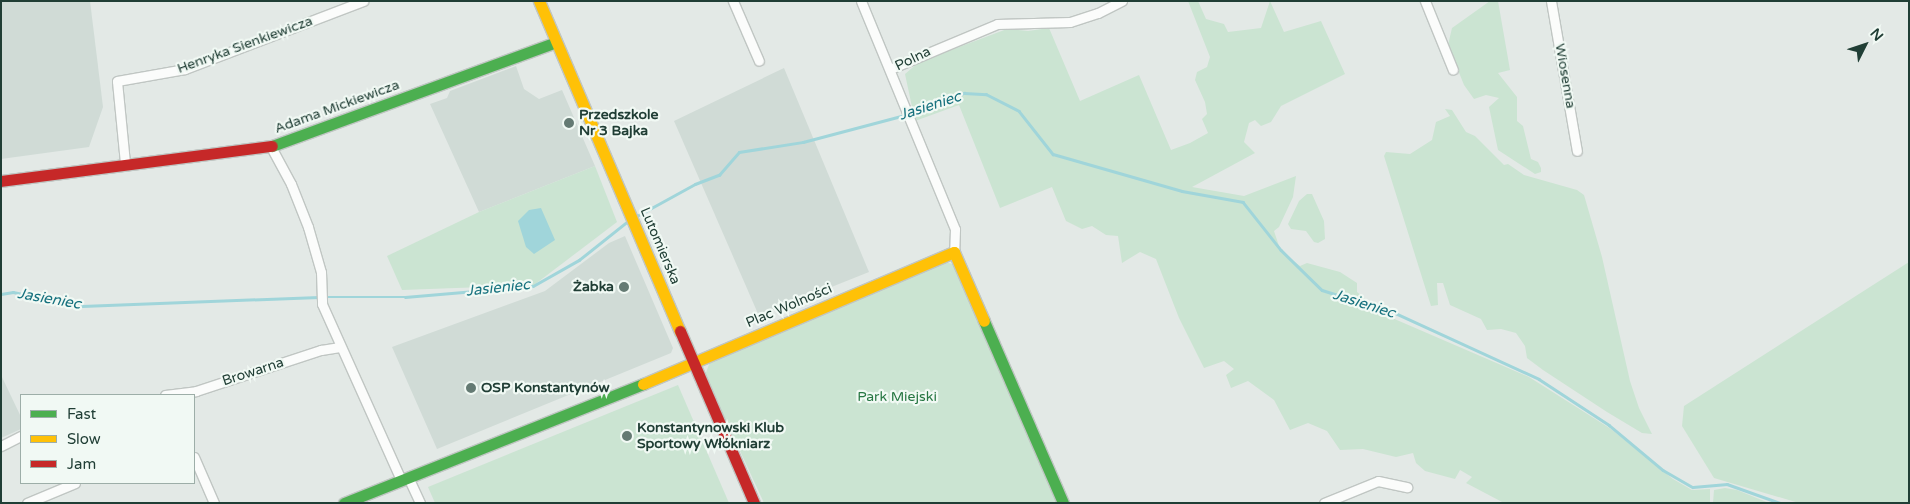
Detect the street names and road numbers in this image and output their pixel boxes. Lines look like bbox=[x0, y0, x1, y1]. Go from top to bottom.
street label: Henryka Sienkiewicza bbox=[175, 13, 315, 77]
street label: Wiosenna bbox=[1551, 42, 1579, 110]
street label: Polna bbox=[892, 43, 934, 75]
street label: Adama Mickiewicza bbox=[272, 77, 402, 137]
street label: Lutomierska bbox=[636, 205, 684, 287]
street label: Plac Wolności bbox=[743, 280, 835, 332]
street label: Browarna bbox=[220, 354, 286, 390]

